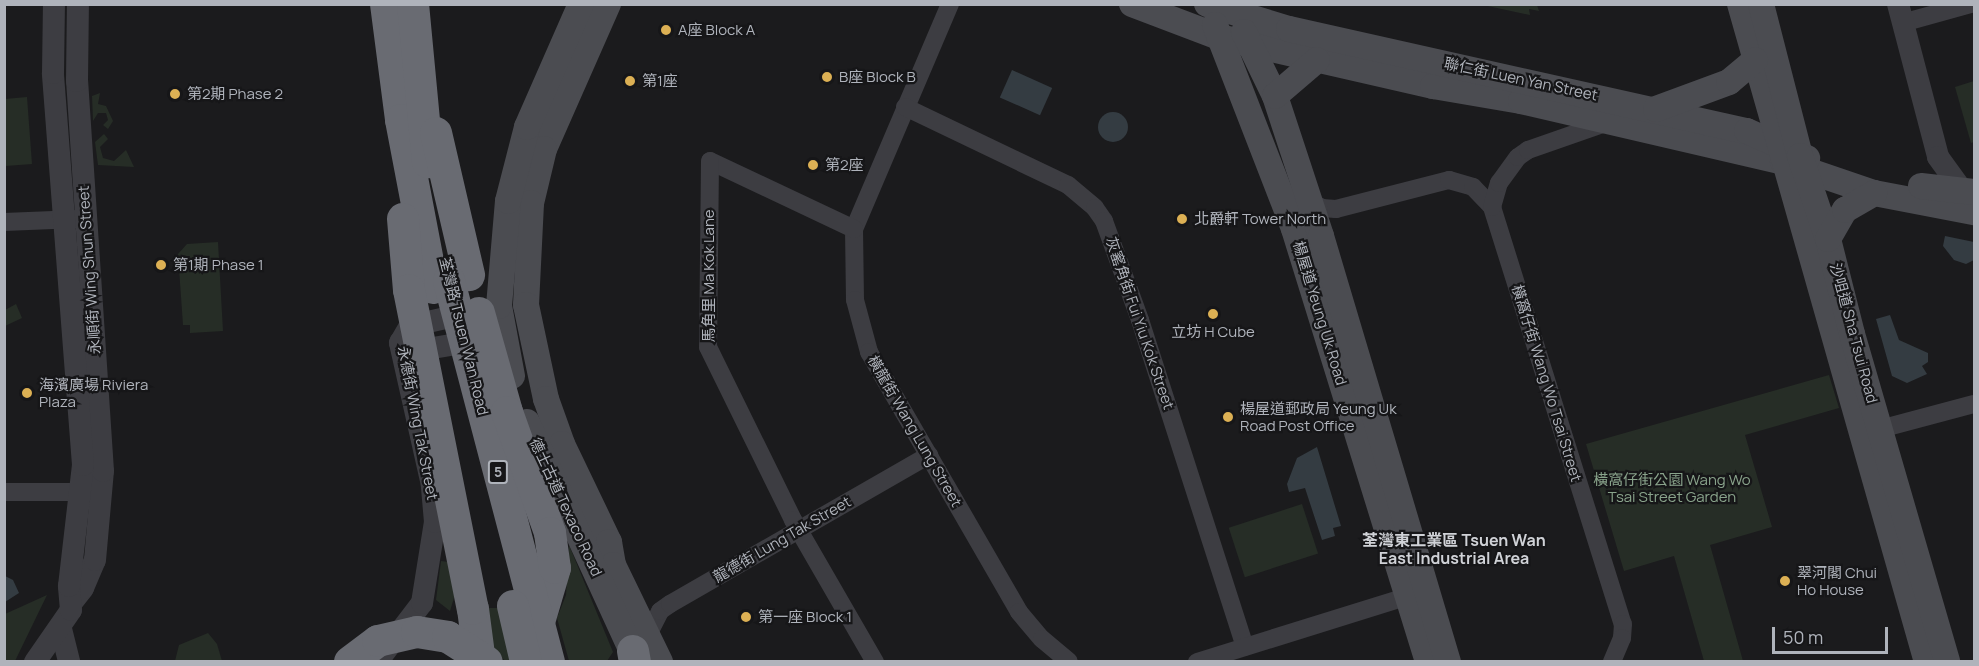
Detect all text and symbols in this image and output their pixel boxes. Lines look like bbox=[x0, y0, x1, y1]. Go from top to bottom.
place label: A座 Block A bbox=[678, 21, 755, 39]
marker: A座 Block A bbox=[659, 23, 673, 37]
street label: 聯仁街 Luen Yan Street bbox=[1443, 54, 1599, 104]
place label: B座 Block B bbox=[839, 68, 916, 86]
marker: B座 Block B bbox=[820, 70, 834, 84]
place label: 第1座 bbox=[642, 72, 678, 90]
marker: 第1座 bbox=[623, 74, 637, 88]
place label: 第2期 Phase 2 bbox=[187, 85, 283, 103]
marker: 第2期 Phase 2 bbox=[168, 87, 182, 101]
place label: 第2座 bbox=[825, 156, 864, 174]
marker: 第2座 bbox=[806, 158, 820, 172]
street label: 永順街 Wing Shun Street bbox=[74, 185, 104, 355]
street label: 馬角里 Ma Kok Lane bbox=[700, 209, 718, 343]
place label: 北爵軒 Tower North bbox=[1194, 210, 1326, 228]
marker: 北爵軒 Tower North bbox=[1175, 212, 1189, 226]
street label: 灰窰角街 Fui Yiu Kok Street bbox=[1102, 234, 1178, 412]
street label: 楊屋道 Yeung Uk Road bbox=[1289, 239, 1351, 387]
street label: 荃灣路 Tsuen Wan Road bbox=[436, 255, 492, 417]
place label: 第1期 Phase 1 bbox=[173, 256, 264, 274]
marker: 第1期 Phase 1 bbox=[154, 258, 168, 272]
street label: 沙咀道 Sha Tsui Road bbox=[1827, 261, 1881, 405]
street label: 橫窩仔街 Wang Wo Tsai Street bbox=[1508, 282, 1586, 484]
marker: 立坊 H Cube bbox=[1206, 307, 1220, 321]
place label: 立坊 H Cube bbox=[1171, 323, 1255, 341]
street label: 永德街 Wing Tak Street bbox=[394, 344, 442, 502]
street label: 橫龍街 Wang Lung Street bbox=[864, 352, 966, 510]
place label: 海濱廣場 Riviera Plaza bbox=[39, 375, 148, 410]
marker: 海濱廣場 Riviera Plaza bbox=[20, 386, 34, 400]
place label: 楊屋道郵政局 Yeung Uk Road Post Office bbox=[1240, 399, 1397, 434]
marker: 楊屋道郵政局 Yeung Uk Road Post Office bbox=[1221, 410, 1235, 424]
street label: 德士古道 Texaco Road bbox=[526, 435, 606, 579]
road number: 5 bbox=[488, 461, 508, 483]
park label: 橫窩仔街公園 Wang Wo Tsai Street Garden bbox=[1593, 470, 1751, 505]
street label: 龍德街 Lung Tak Street bbox=[710, 492, 854, 586]
district label: 荃灣東工業區 Tsuen Wan East Industrial Area bbox=[1362, 530, 1546, 568]
place label: 翠河閣 Chui Ho House bbox=[1797, 563, 1877, 598]
marker: 翠河閣 Chui Ho House bbox=[1778, 574, 1792, 588]
place label: 第一座 Block 1 bbox=[758, 608, 852, 626]
marker: 第一座 Block 1 bbox=[739, 610, 753, 624]
scale bar bbox=[1775, 615, 1890, 653]
text: 50 m bbox=[1783, 625, 1823, 649]

